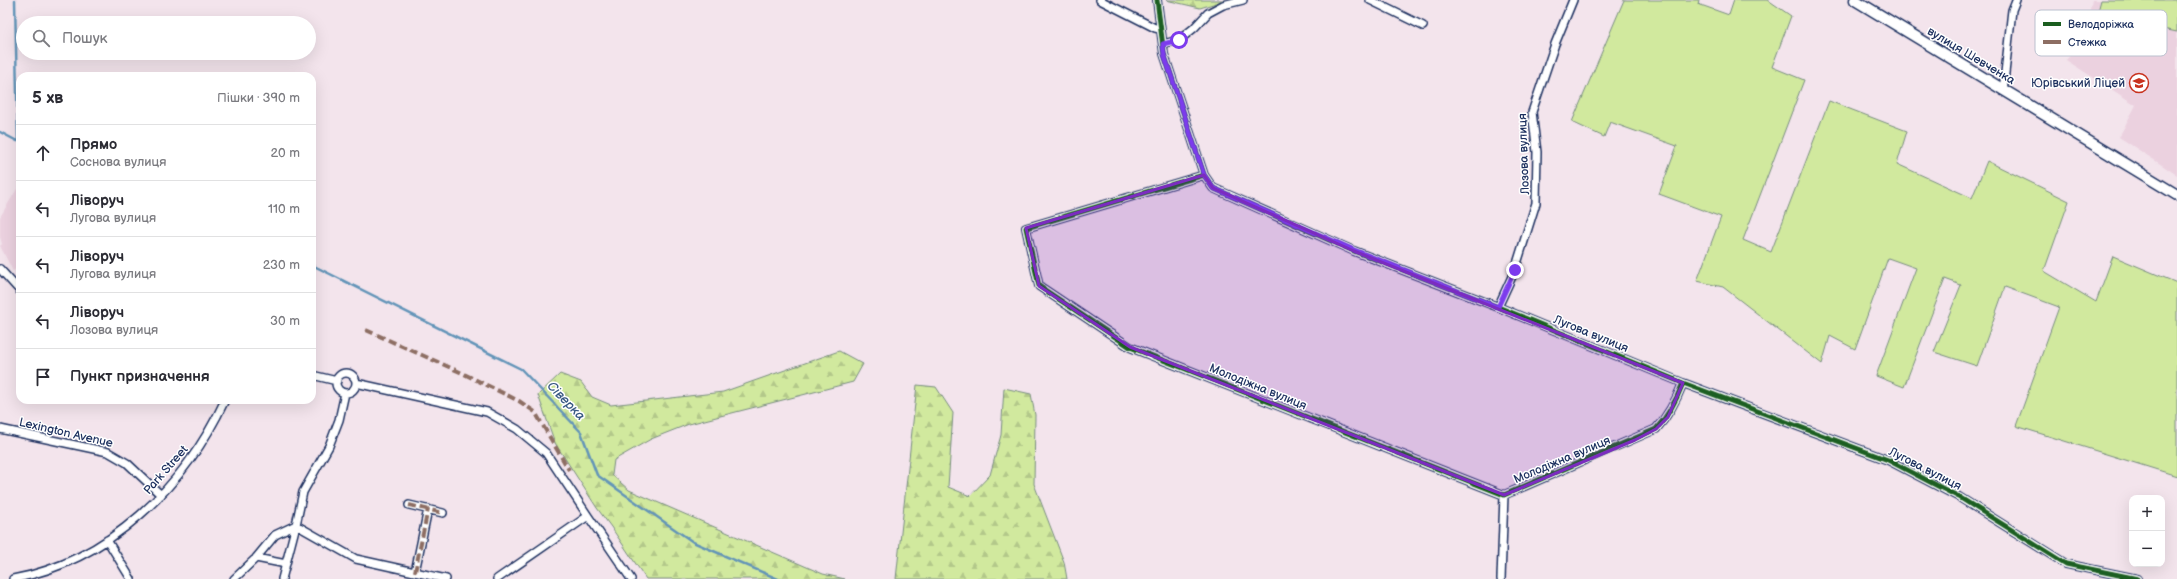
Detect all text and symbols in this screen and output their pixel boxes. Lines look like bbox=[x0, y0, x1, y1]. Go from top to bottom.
legend bbox=[2035, 10, 2167, 56]
search box bbox=[16, 16, 316, 60]
text: Велодоріжка bbox=[2068, 18, 2134, 31]
street label: вулиця Шевченка bbox=[1924, 24, 2018, 88]
icon: search bbox=[30, 27, 52, 49]
text: Пошук bbox=[62, 29, 108, 48]
route start bbox=[1170, 31, 1188, 49]
text: Стежка bbox=[2068, 36, 2107, 49]
school or university icon: Юрівський Ліцей bbox=[2128, 72, 2150, 94]
place label: Юрівський Ліцей bbox=[2031, 76, 2125, 91]
text: 5 хв bbox=[32, 88, 63, 108]
text: Пішки · 390 m bbox=[217, 90, 300, 106]
street label: Лозова вулиця bbox=[1515, 113, 1533, 196]
text: Прямо bbox=[70, 135, 117, 154]
icon: ahead bbox=[32, 142, 54, 164]
text: 20 m bbox=[270, 145, 300, 161]
text: Соснова вулиця bbox=[70, 154, 166, 170]
text: Ліворуч bbox=[70, 191, 124, 210]
icon: left bbox=[32, 198, 54, 220]
text: 110 m bbox=[268, 201, 300, 217]
text: Лугова вулиця bbox=[70, 210, 156, 226]
text: Ліворуч bbox=[70, 247, 124, 266]
icon: left bbox=[32, 254, 54, 276]
text: 230 m bbox=[263, 257, 300, 273]
route end bbox=[1506, 261, 1524, 279]
text: Лугова вулиця bbox=[70, 266, 156, 282]
text: Ліворуч bbox=[70, 303, 124, 322]
icon: left bbox=[32, 310, 54, 332]
street label: Лугова вулиця bbox=[1550, 312, 1631, 356]
text: 30 m bbox=[270, 313, 300, 329]
text: Лозова вулиця bbox=[70, 322, 158, 338]
street label: Молодіжна вулиця bbox=[1207, 361, 1309, 414]
icon: arrive bbox=[32, 366, 54, 388]
text: Пункт призначення bbox=[70, 367, 210, 386]
water label: Сіверка bbox=[544, 378, 589, 424]
street label: Lexington Avenue bbox=[18, 415, 114, 451]
street label: Молодіжна вулиця bbox=[1511, 433, 1613, 487]
street label: Park Street bbox=[141, 442, 192, 498]
street label: Лугова вулиця bbox=[1885, 444, 1964, 494]
map controls bbox=[2129, 495, 2165, 567]
button: + bbox=[2129, 495, 2165, 531]
button: − bbox=[2129, 531, 2165, 567]

